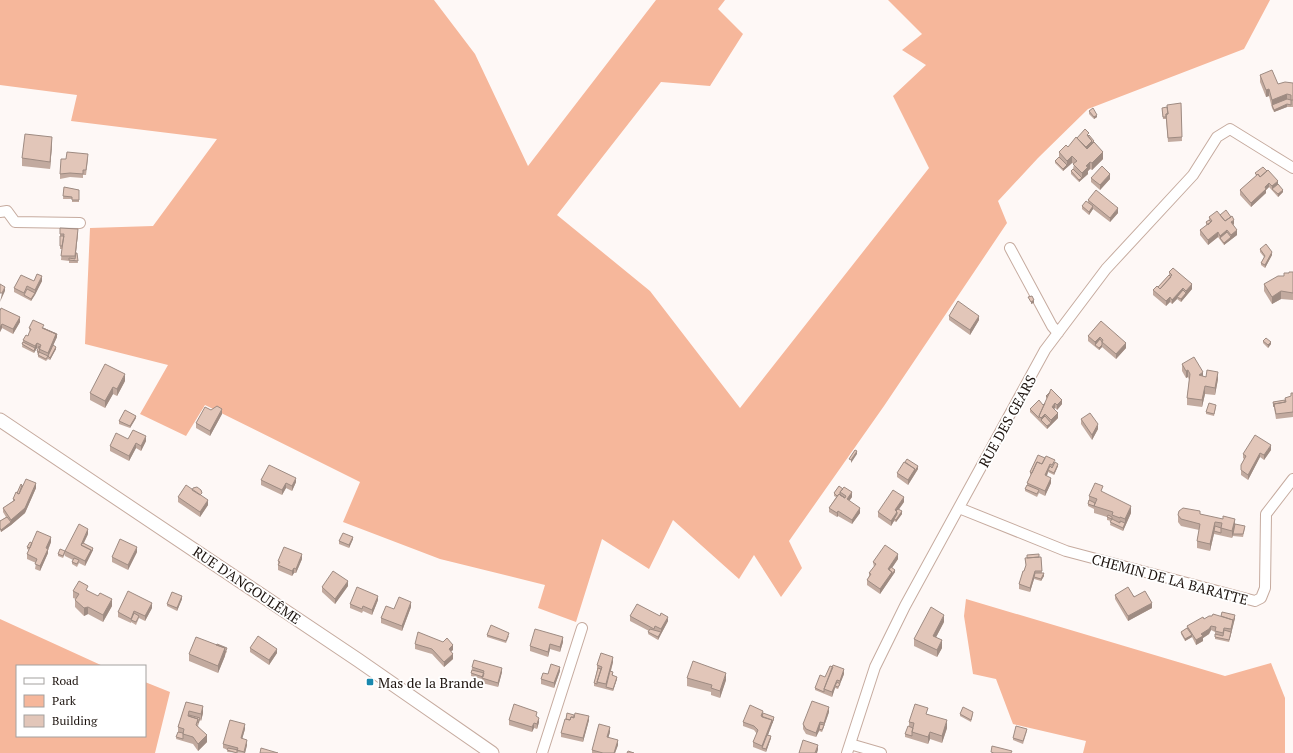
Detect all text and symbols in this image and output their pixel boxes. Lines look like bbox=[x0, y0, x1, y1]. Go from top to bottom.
street label: RUE DES GEARS bbox=[974, 372, 1040, 470]
street label: RUE D'ANGOULÊME bbox=[189, 542, 305, 628]
street label: CHEMIN DE LA BARATTE bbox=[1090, 549, 1250, 609]
legend bbox=[16, 665, 146, 737]
text: Road bbox=[52, 673, 79, 688]
place label: Mas de la Brande bbox=[378, 673, 484, 692]
marker: Mas de la Brande bbox=[365, 677, 375, 687]
text: Park bbox=[52, 693, 77, 708]
text: Building bbox=[52, 713, 98, 728]

